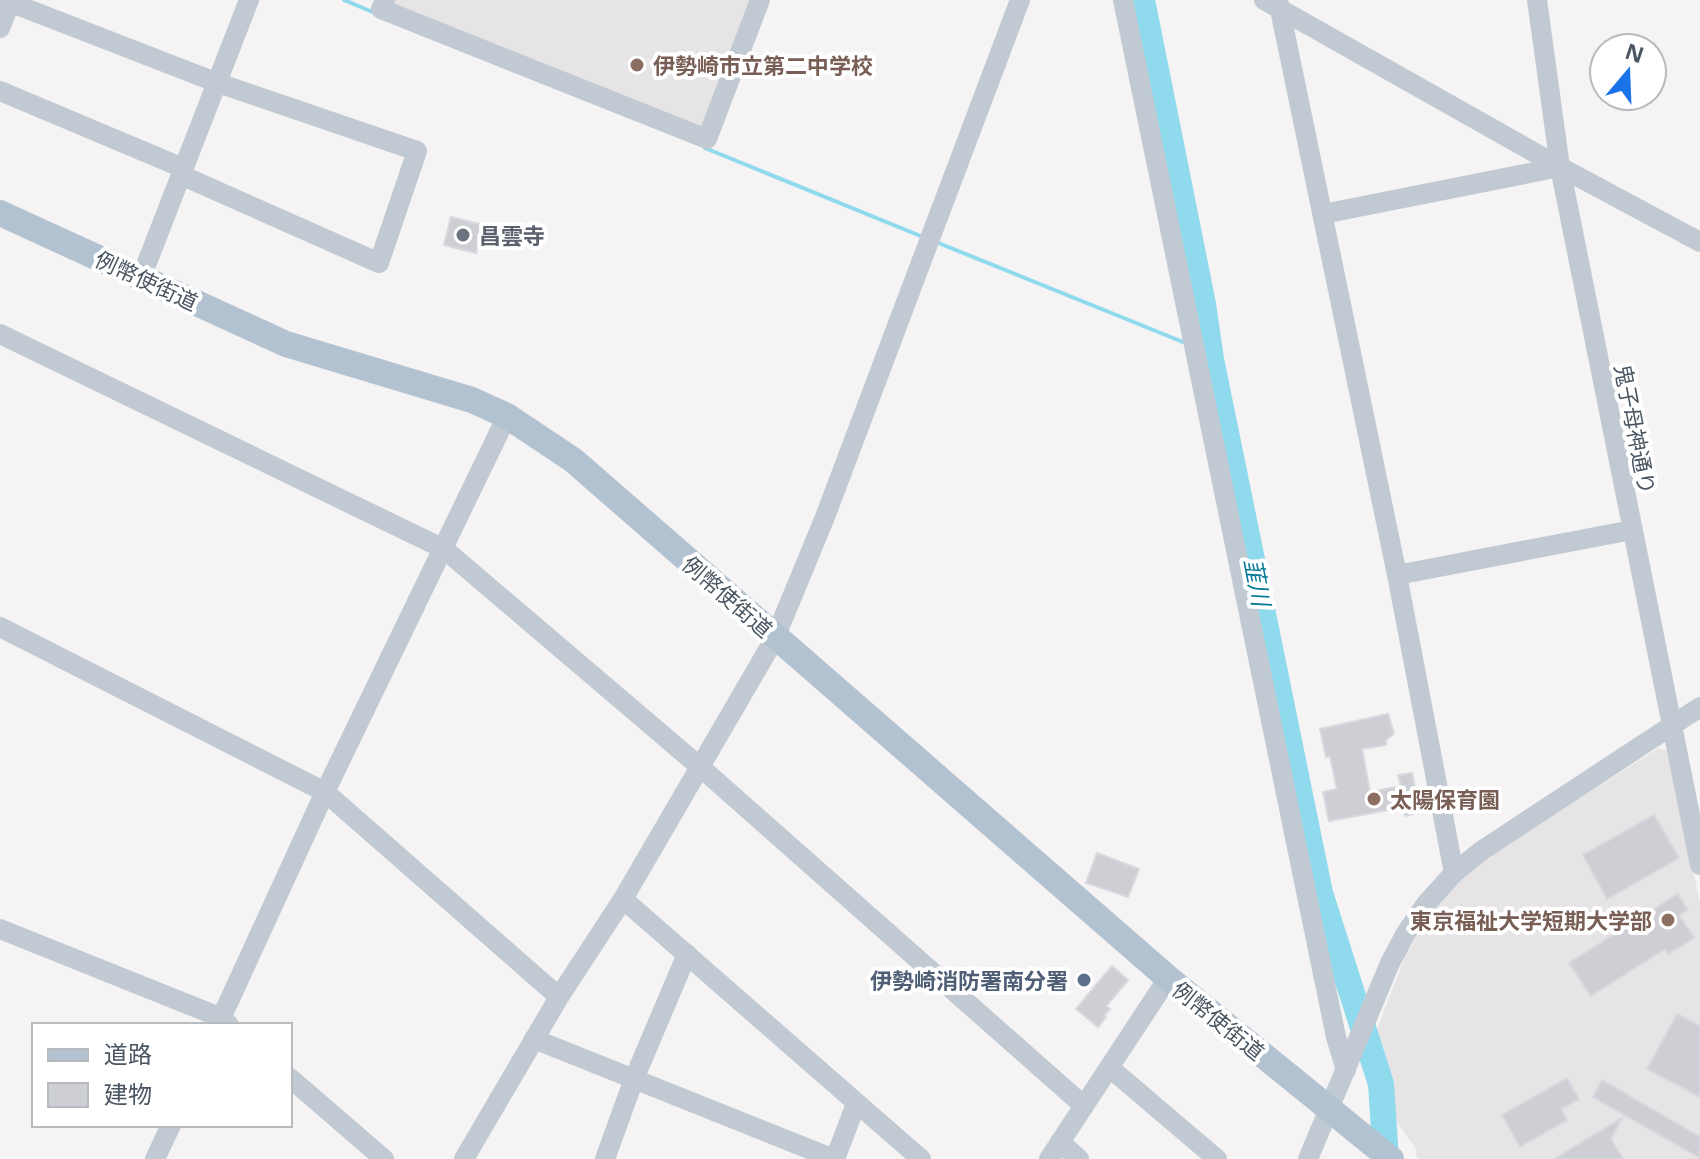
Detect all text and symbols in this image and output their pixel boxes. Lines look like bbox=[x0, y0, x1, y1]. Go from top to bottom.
north arrow bbox=[1588, 32, 1668, 112]
text: N bbox=[1621, 35, 1648, 69]
place label: 伊勢崎市立第二中学校 bbox=[653, 50, 873, 80]
marker: 伊勢崎市立第二中学校 bbox=[628, 56, 646, 74]
place label: 昌雲寺 bbox=[479, 220, 545, 250]
marker: 昌雲寺 bbox=[454, 226, 472, 244]
street label: 例幣使街道 bbox=[91, 243, 203, 317]
street label: 鬼子母神通り bbox=[1609, 361, 1663, 497]
street label: 例幣使街道 bbox=[677, 549, 779, 643]
water label: 韮川 bbox=[1237, 555, 1279, 612]
place label: 太陽保育園 bbox=[1390, 784, 1500, 814]
marker: 太陽保育園 bbox=[1365, 790, 1383, 808]
place label: 東京福祉大学短期大学部 bbox=[1410, 905, 1652, 935]
marker: 東京福祉大学短期大学部 bbox=[1659, 911, 1677, 929]
place label: 伊勢崎消防署南分署 bbox=[870, 965, 1068, 995]
marker: 伊勢崎消防署南分署 bbox=[1075, 971, 1093, 989]
street label: 例幣使街道 bbox=[1167, 974, 1271, 1066]
legend bbox=[32, 1023, 292, 1127]
text: 道路 bbox=[104, 1037, 152, 1070]
text: 建物 bbox=[104, 1077, 152, 1110]

